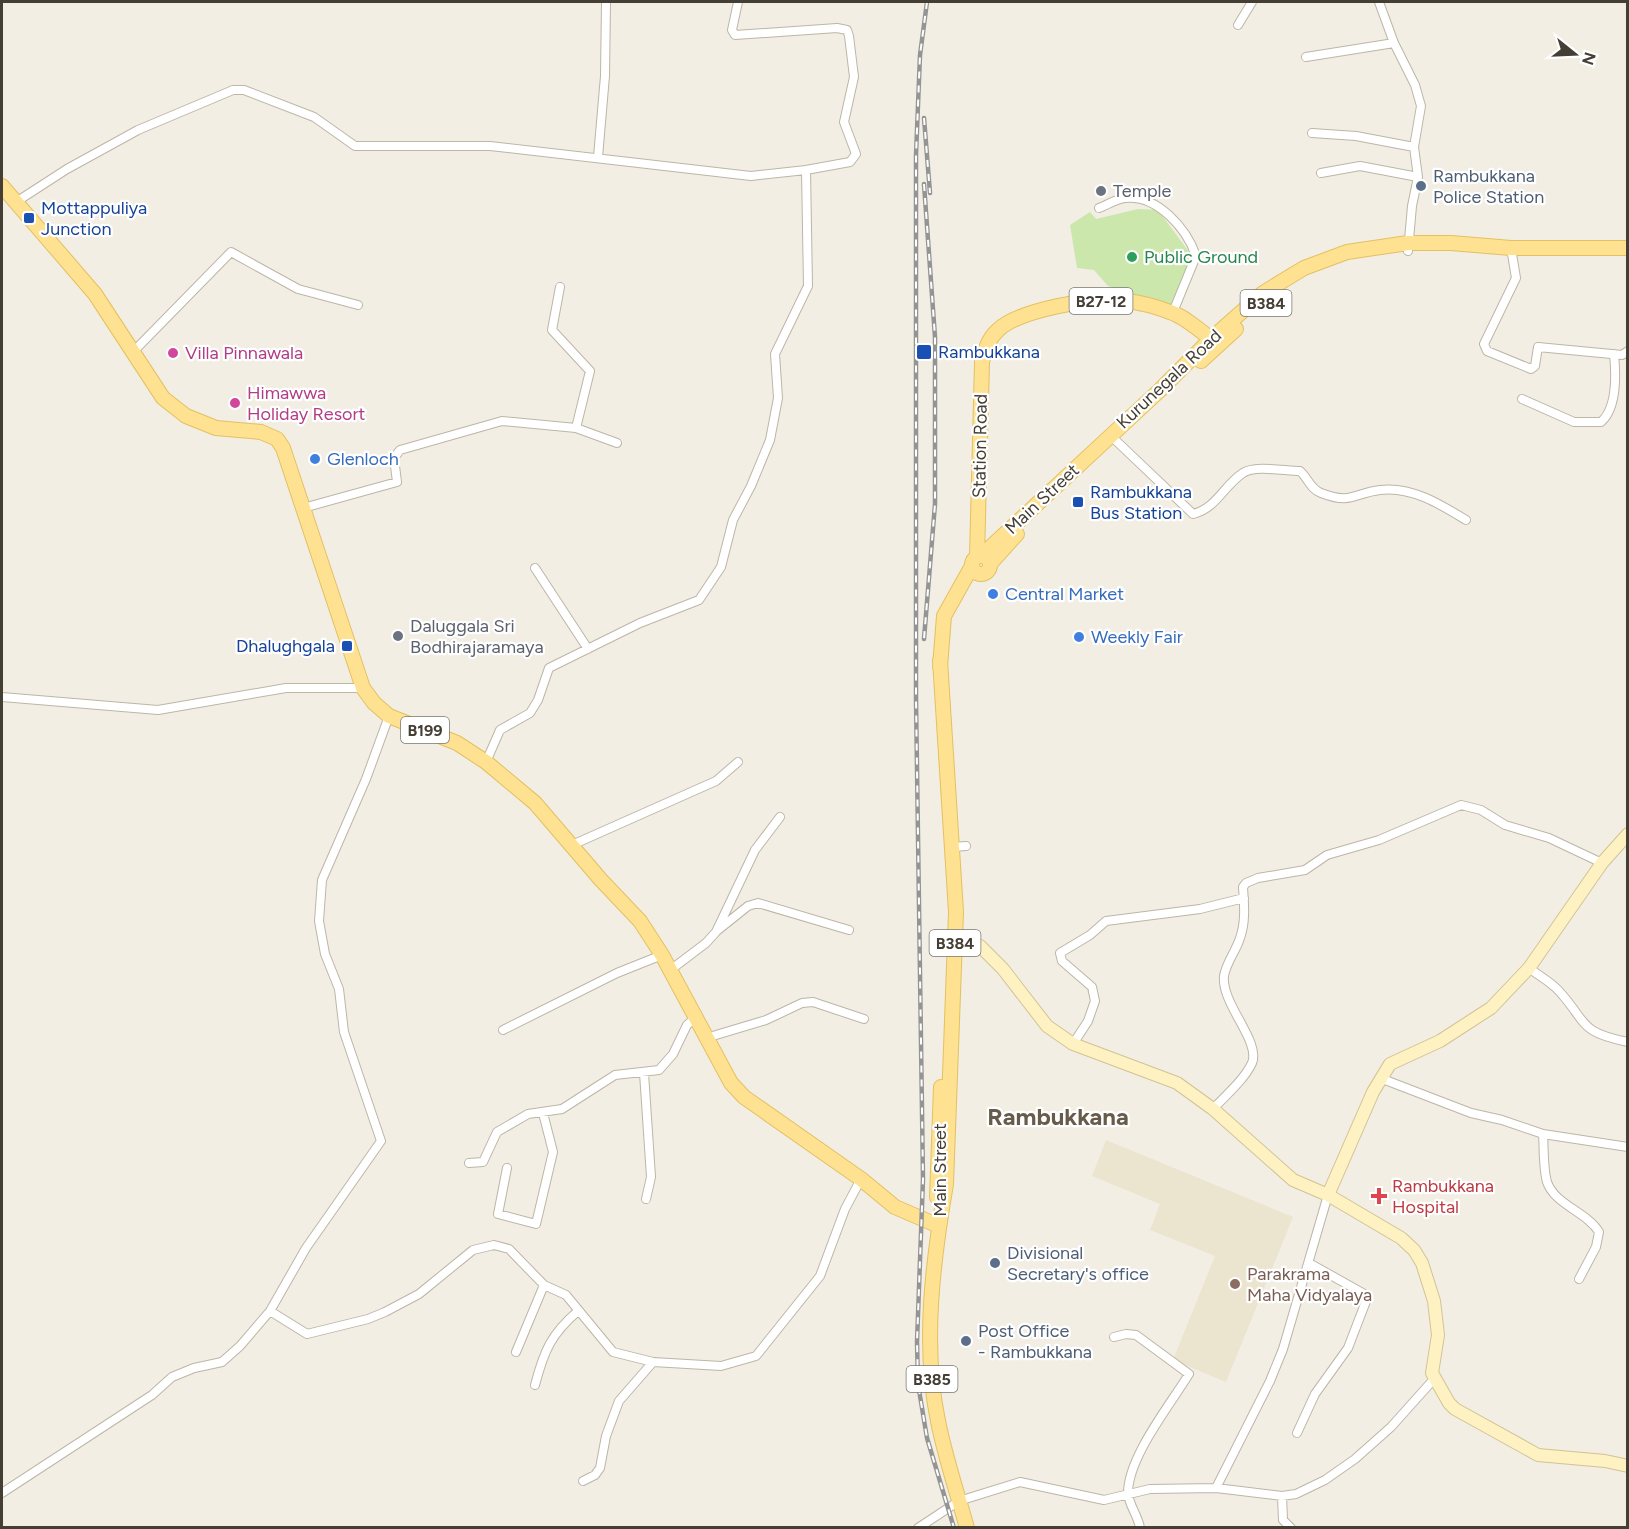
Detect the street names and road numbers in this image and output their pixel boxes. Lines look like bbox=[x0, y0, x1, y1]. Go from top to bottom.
road number: B27-12 bbox=[1070, 288, 1132, 314]
road number: B384 bbox=[1240, 290, 1292, 316]
street label: Kurunegala Road bbox=[1112, 325, 1226, 433]
street label: Station Road bbox=[968, 394, 992, 498]
street label: Main Street bbox=[1000, 459, 1084, 539]
road number: B199 bbox=[401, 717, 449, 743]
road number: B384 bbox=[930, 930, 980, 956]
street label: Main Street bbox=[929, 1123, 951, 1217]
road number: B385 bbox=[906, 1366, 958, 1392]

